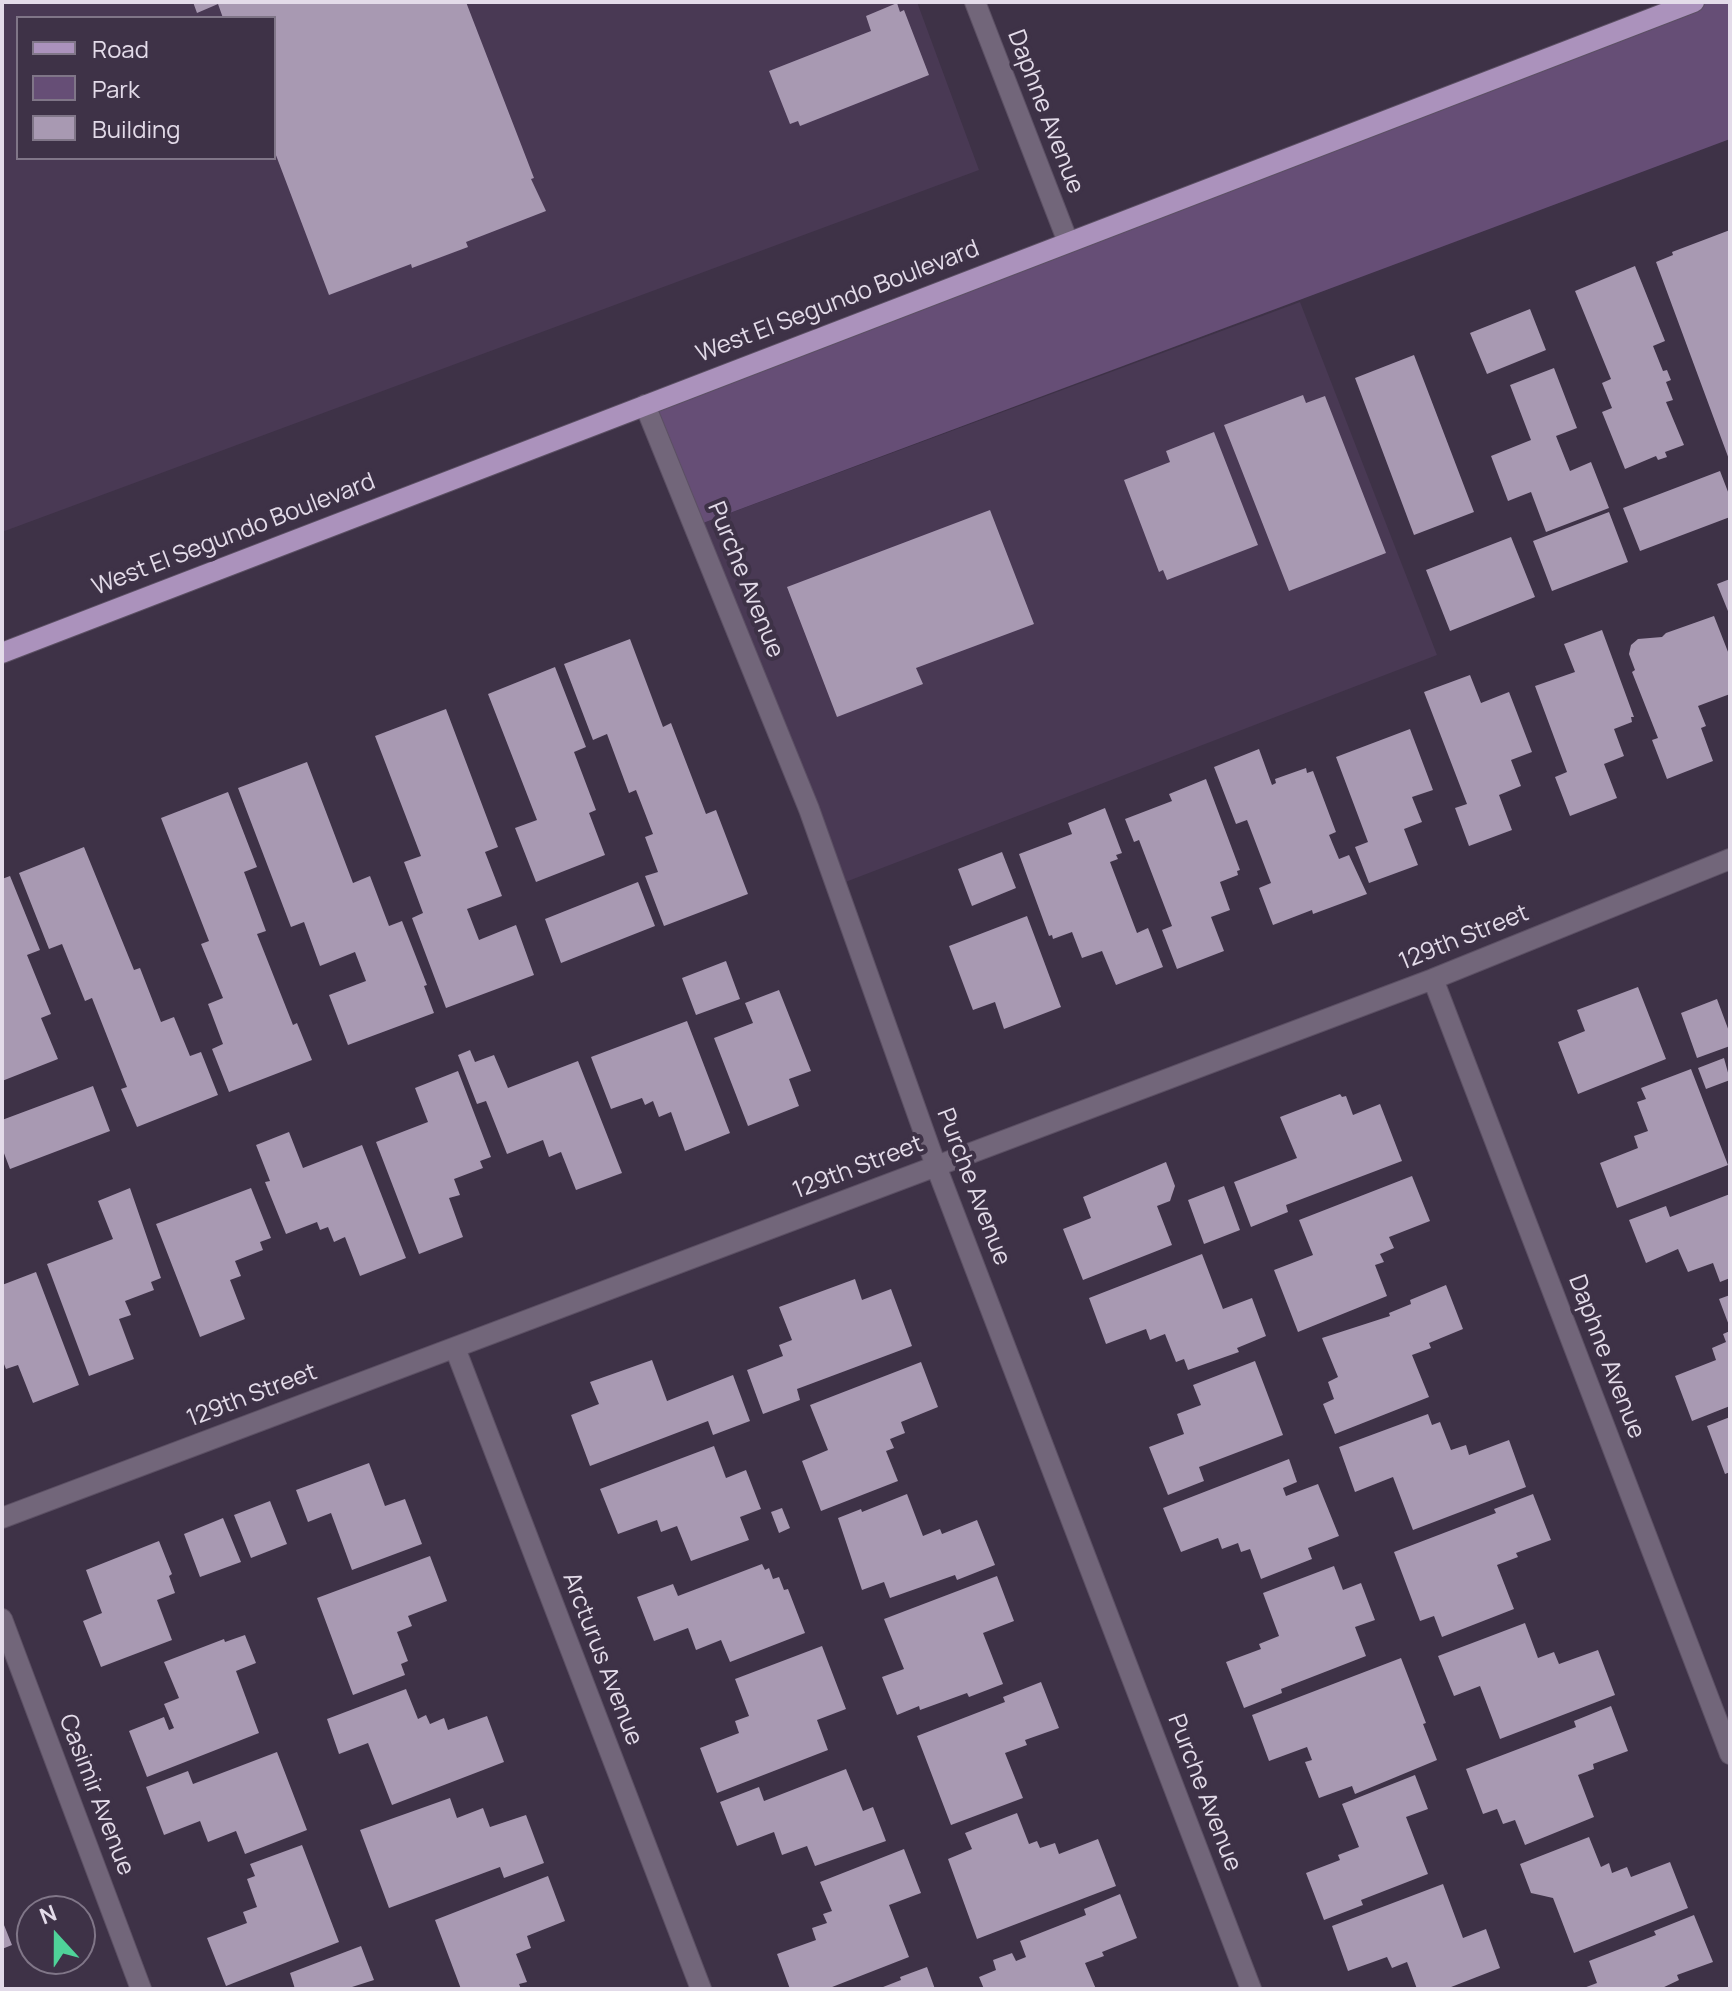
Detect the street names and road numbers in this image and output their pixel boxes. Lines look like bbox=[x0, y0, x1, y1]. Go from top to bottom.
street label: Daphne Avenue bbox=[1001, 26, 1089, 198]
street label: West El Segundo Boulevard bbox=[693, 235, 983, 369]
street label: West El Segundo Boulevard bbox=[89, 468, 379, 602]
street label: Purche Avenue bbox=[701, 498, 789, 662]
street label: 129th Street bbox=[1395, 899, 1533, 977]
street label: Purche Avenue bbox=[930, 1104, 1016, 1270]
street label: 129th Street bbox=[789, 1130, 927, 1206]
street label: Daphne Avenue bbox=[1562, 1271, 1650, 1443]
street label: 129th Street bbox=[183, 1358, 321, 1434]
street label: Arcturus Avenue bbox=[556, 1568, 648, 1750]
street label: Casimir Avenue bbox=[52, 1710, 140, 1880]
street label: Purche Avenue bbox=[1161, 1710, 1247, 1876]

